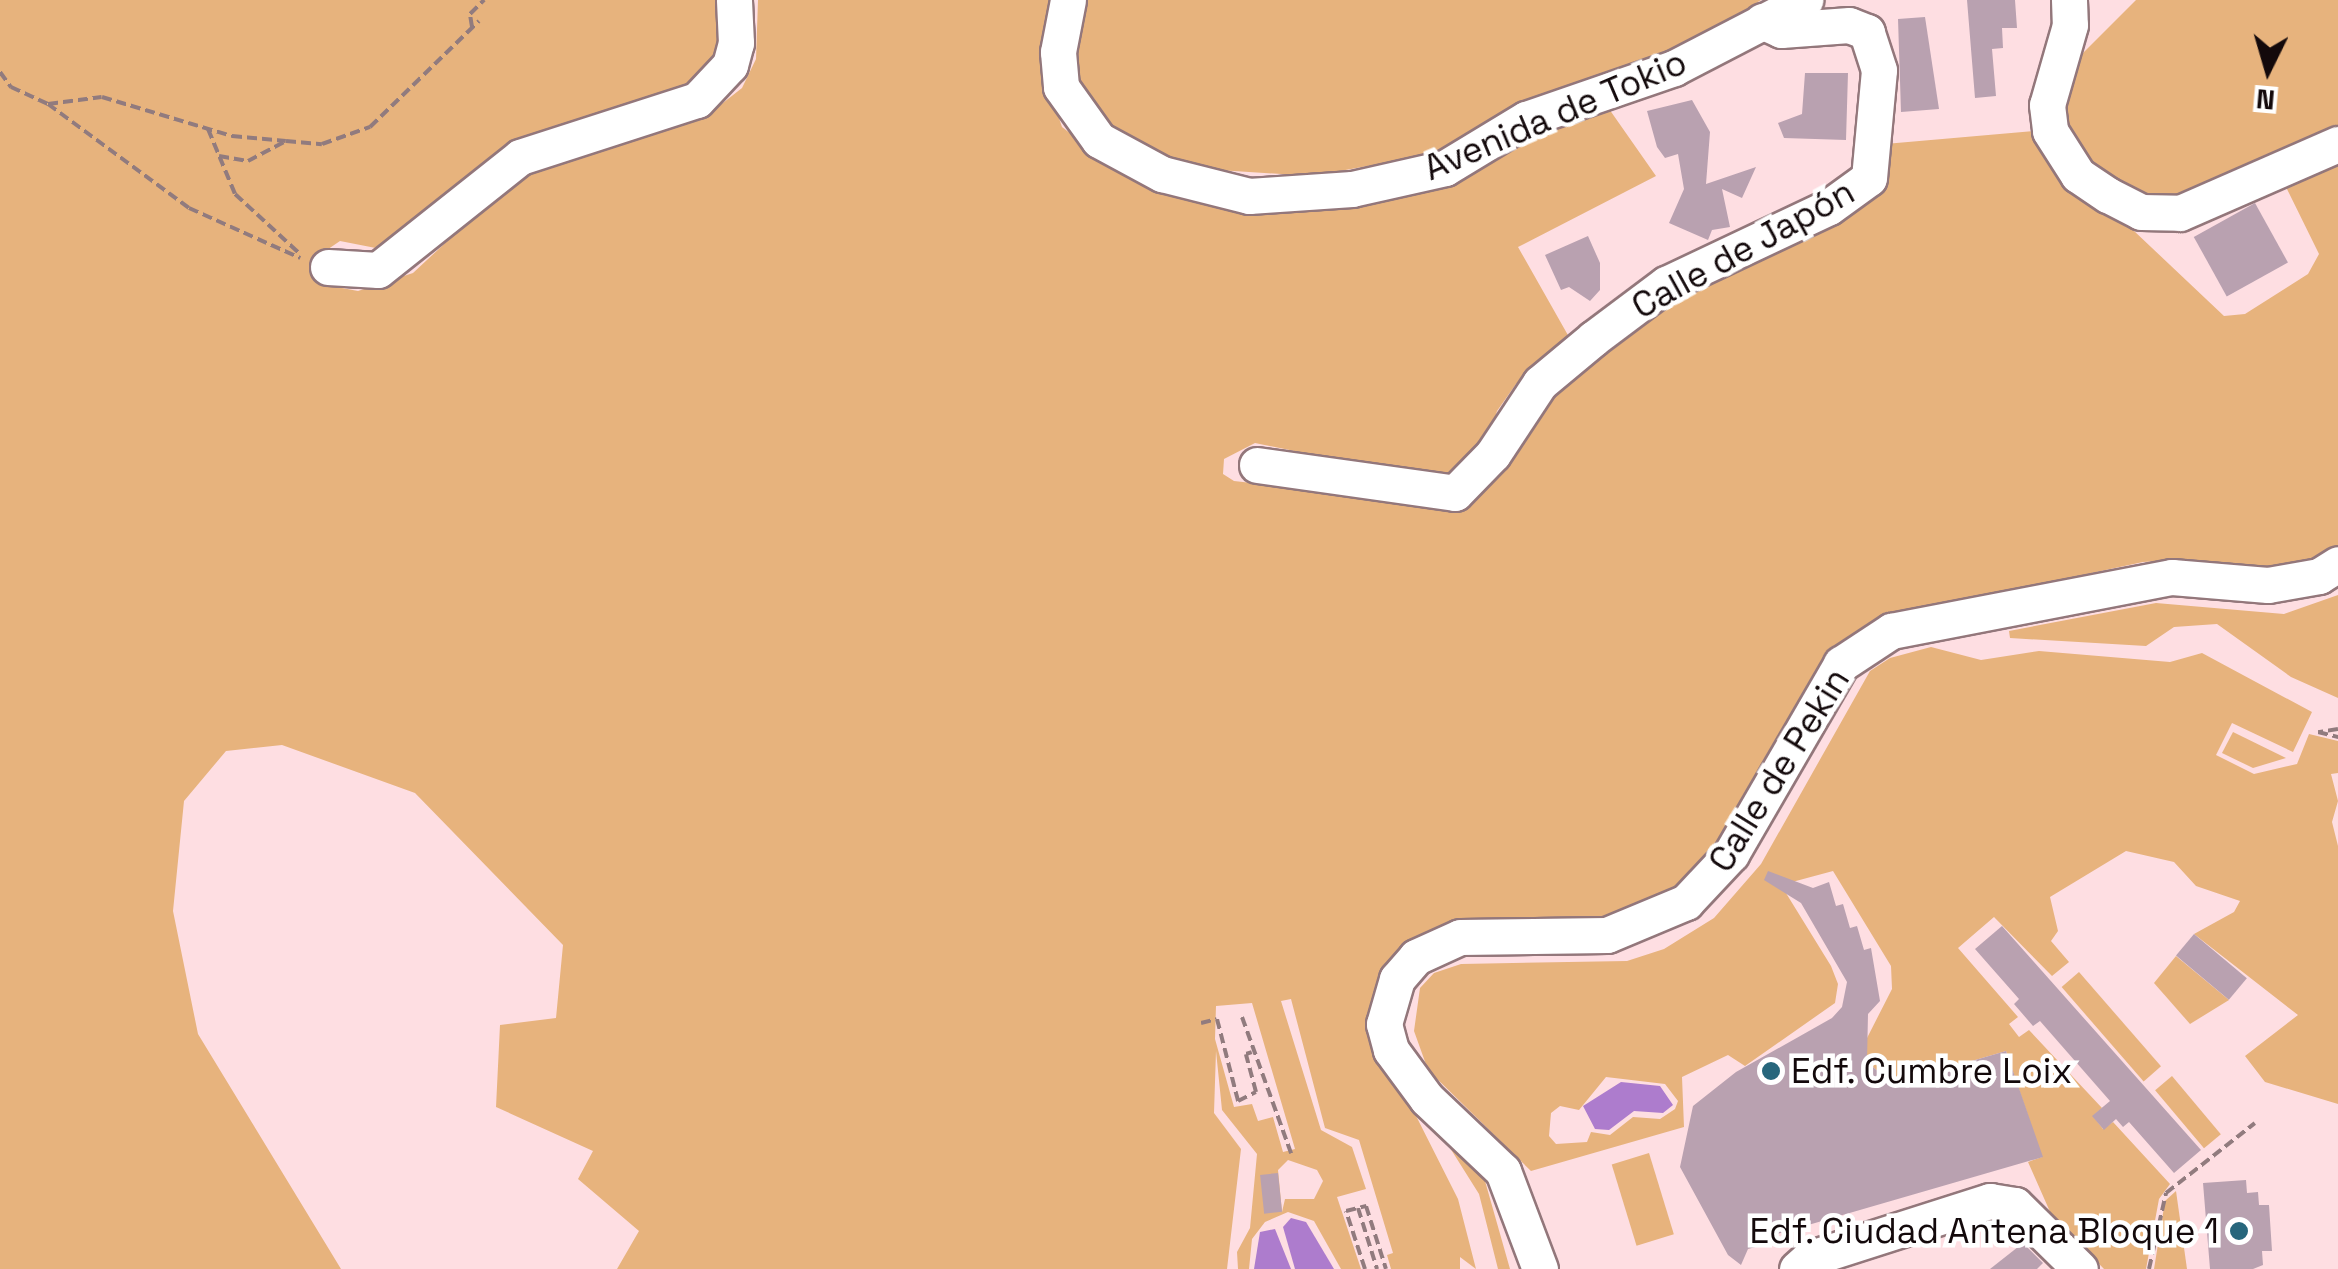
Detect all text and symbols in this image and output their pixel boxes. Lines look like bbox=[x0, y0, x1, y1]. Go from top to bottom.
north arrow bbox=[2218, 20, 2318, 120]
street label: Avenida de Tokio bbox=[1417, 41, 1693, 189]
text: N bbox=[2254, 81, 2276, 119]
street label: Calle de Japón bbox=[1625, 171, 1861, 327]
street label: Calle de Pekin bbox=[1700, 661, 1858, 879]
place label: Edf. Cumbre Loix bbox=[1791, 1050, 2073, 1092]
marker: Edf. Cumbre Loix bbox=[1760, 1060, 1782, 1082]
place label: Edf. Ciudad Antena Bloque 1 bbox=[1748, 1210, 2219, 1252]
marker: Edf. Ciudad Antena Bloque 1 bbox=[2228, 1220, 2250, 1242]

